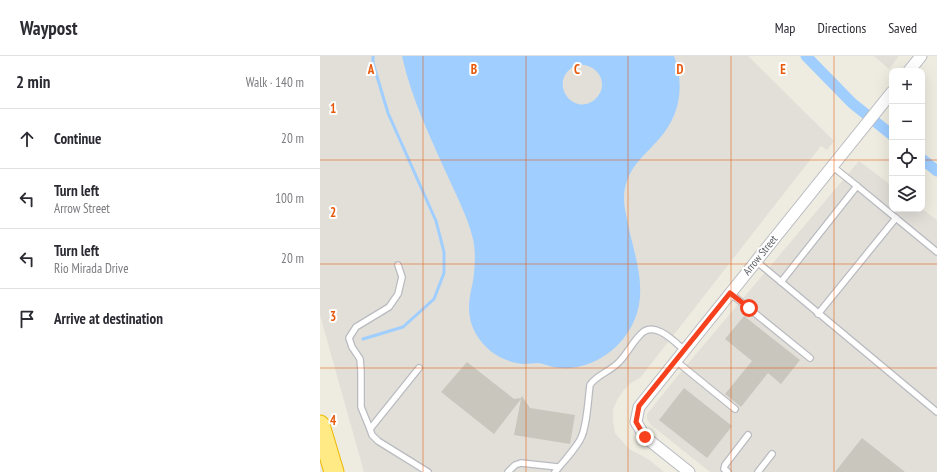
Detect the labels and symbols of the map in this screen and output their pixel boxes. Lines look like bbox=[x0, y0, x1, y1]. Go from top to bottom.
text: A bbox=[367, 61, 375, 78]
text: B bbox=[471, 61, 477, 78]
text: C bbox=[574, 61, 580, 78]
text: D bbox=[677, 61, 684, 78]
text: E bbox=[780, 61, 786, 78]
text: 1 bbox=[330, 100, 336, 117]
text: 2 bbox=[330, 204, 336, 221]
street label: Arrow Street bbox=[740, 232, 780, 278]
route start bbox=[740, 299, 758, 317]
text: 3 bbox=[330, 308, 336, 325]
text: 4 bbox=[330, 412, 337, 429]
route end bbox=[636, 428, 654, 446]

